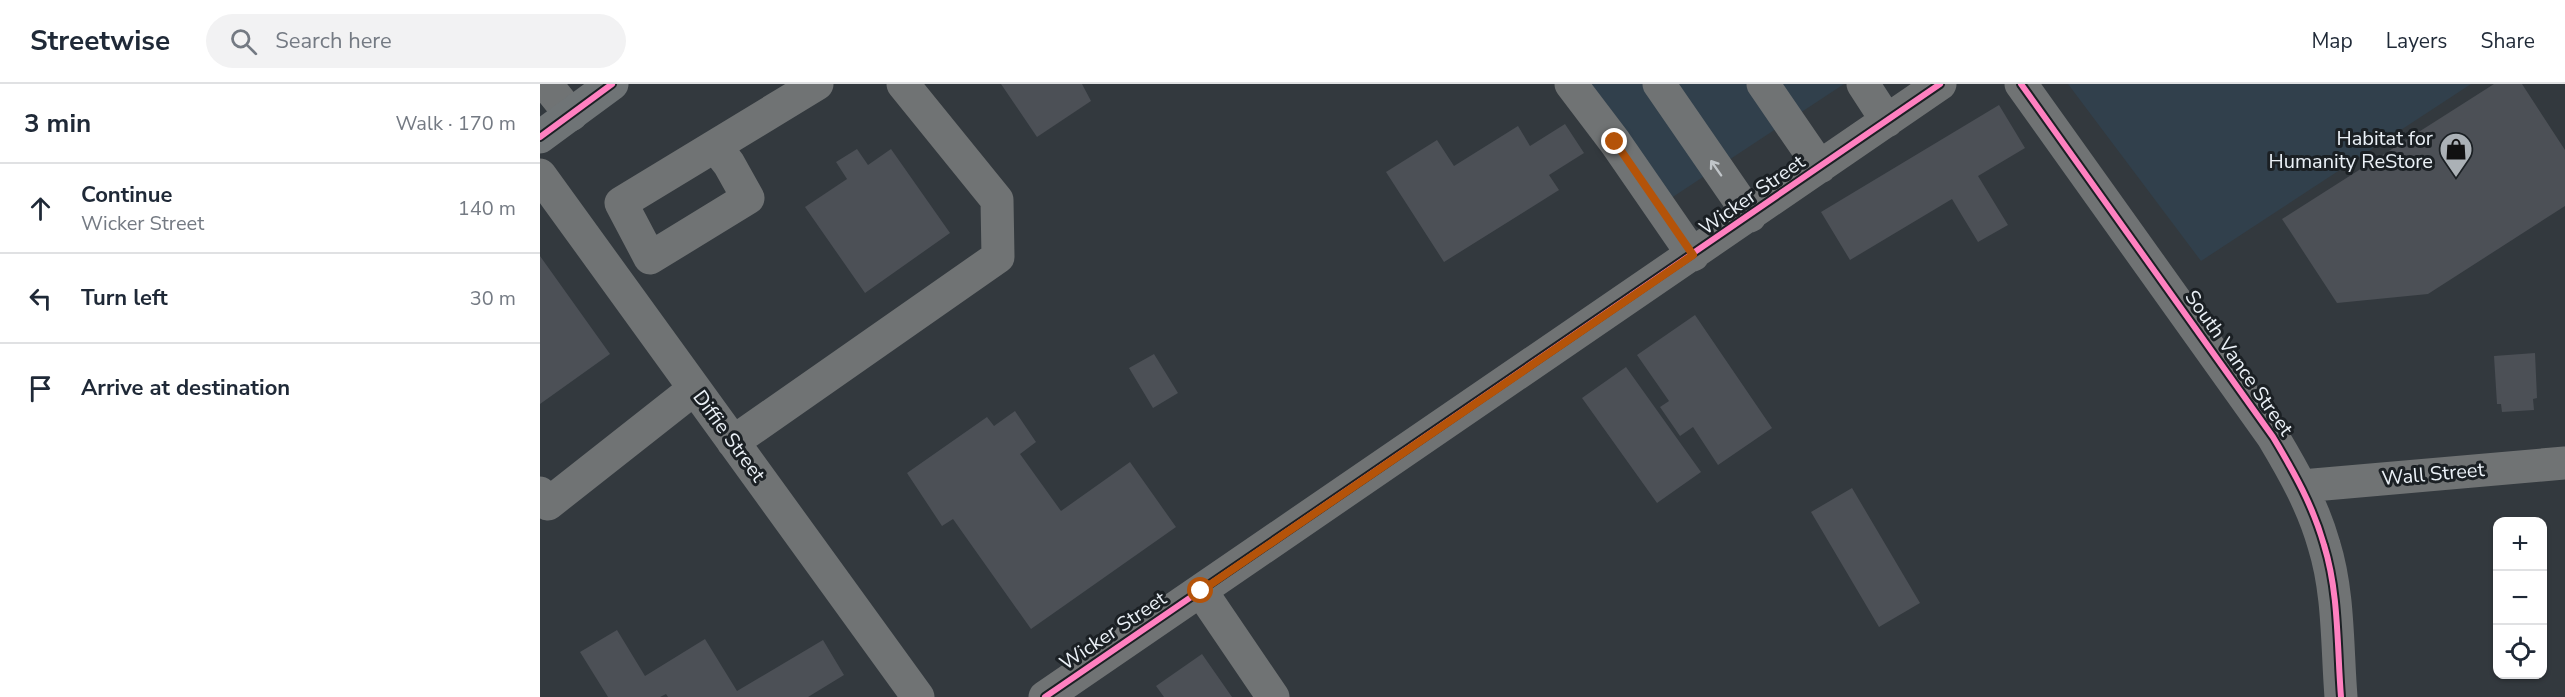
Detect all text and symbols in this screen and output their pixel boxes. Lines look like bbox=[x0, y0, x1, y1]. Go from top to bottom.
search box bbox=[206, 14, 626, 68]
text: Streetwise bbox=[30, 22, 170, 60]
icon: search bbox=[227, 25, 260, 58]
text: Search here bbox=[275, 26, 392, 56]
text: Map bbox=[2311, 27, 2353, 55]
text: Layers bbox=[2386, 27, 2447, 55]
text: Share bbox=[2480, 27, 2535, 55]
text: 3 min bbox=[24, 106, 91, 141]
text: Walk · 170 m bbox=[396, 110, 516, 137]
place label: Habitat for Humanity ReStore bbox=[2269, 125, 2433, 175]
route end bbox=[1601, 128, 1627, 154]
shop icon: Habitat for Humanity ReStore bbox=[2438, 131, 2474, 178]
street label: Wicker Street bbox=[1694, 148, 1811, 241]
one-way arrow bbox=[1710, 160, 1722, 177]
text: Continue bbox=[81, 180, 172, 210]
icon: ahead bbox=[24, 192, 57, 225]
text: 140 m bbox=[458, 195, 516, 222]
text: Wicker Street bbox=[81, 210, 204, 237]
icon: left bbox=[24, 282, 57, 315]
text: Turn left bbox=[81, 283, 168, 313]
text: 30 m bbox=[470, 285, 516, 312]
street label: South Vance Street bbox=[2179, 285, 2300, 442]
icon: arrive bbox=[24, 372, 57, 405]
text: Arrive at destination bbox=[81, 373, 290, 403]
street label: Diffie Street bbox=[687, 385, 772, 488]
street label: Wall Street bbox=[2381, 456, 2486, 492]
map controls bbox=[2493, 517, 2547, 679]
button: + bbox=[2493, 517, 2547, 571]
button: − bbox=[2493, 571, 2547, 625]
route start bbox=[1187, 577, 1213, 603]
street label: Wicker Street bbox=[1054, 585, 1172, 677]
button: locate bbox=[2493, 625, 2547, 679]

